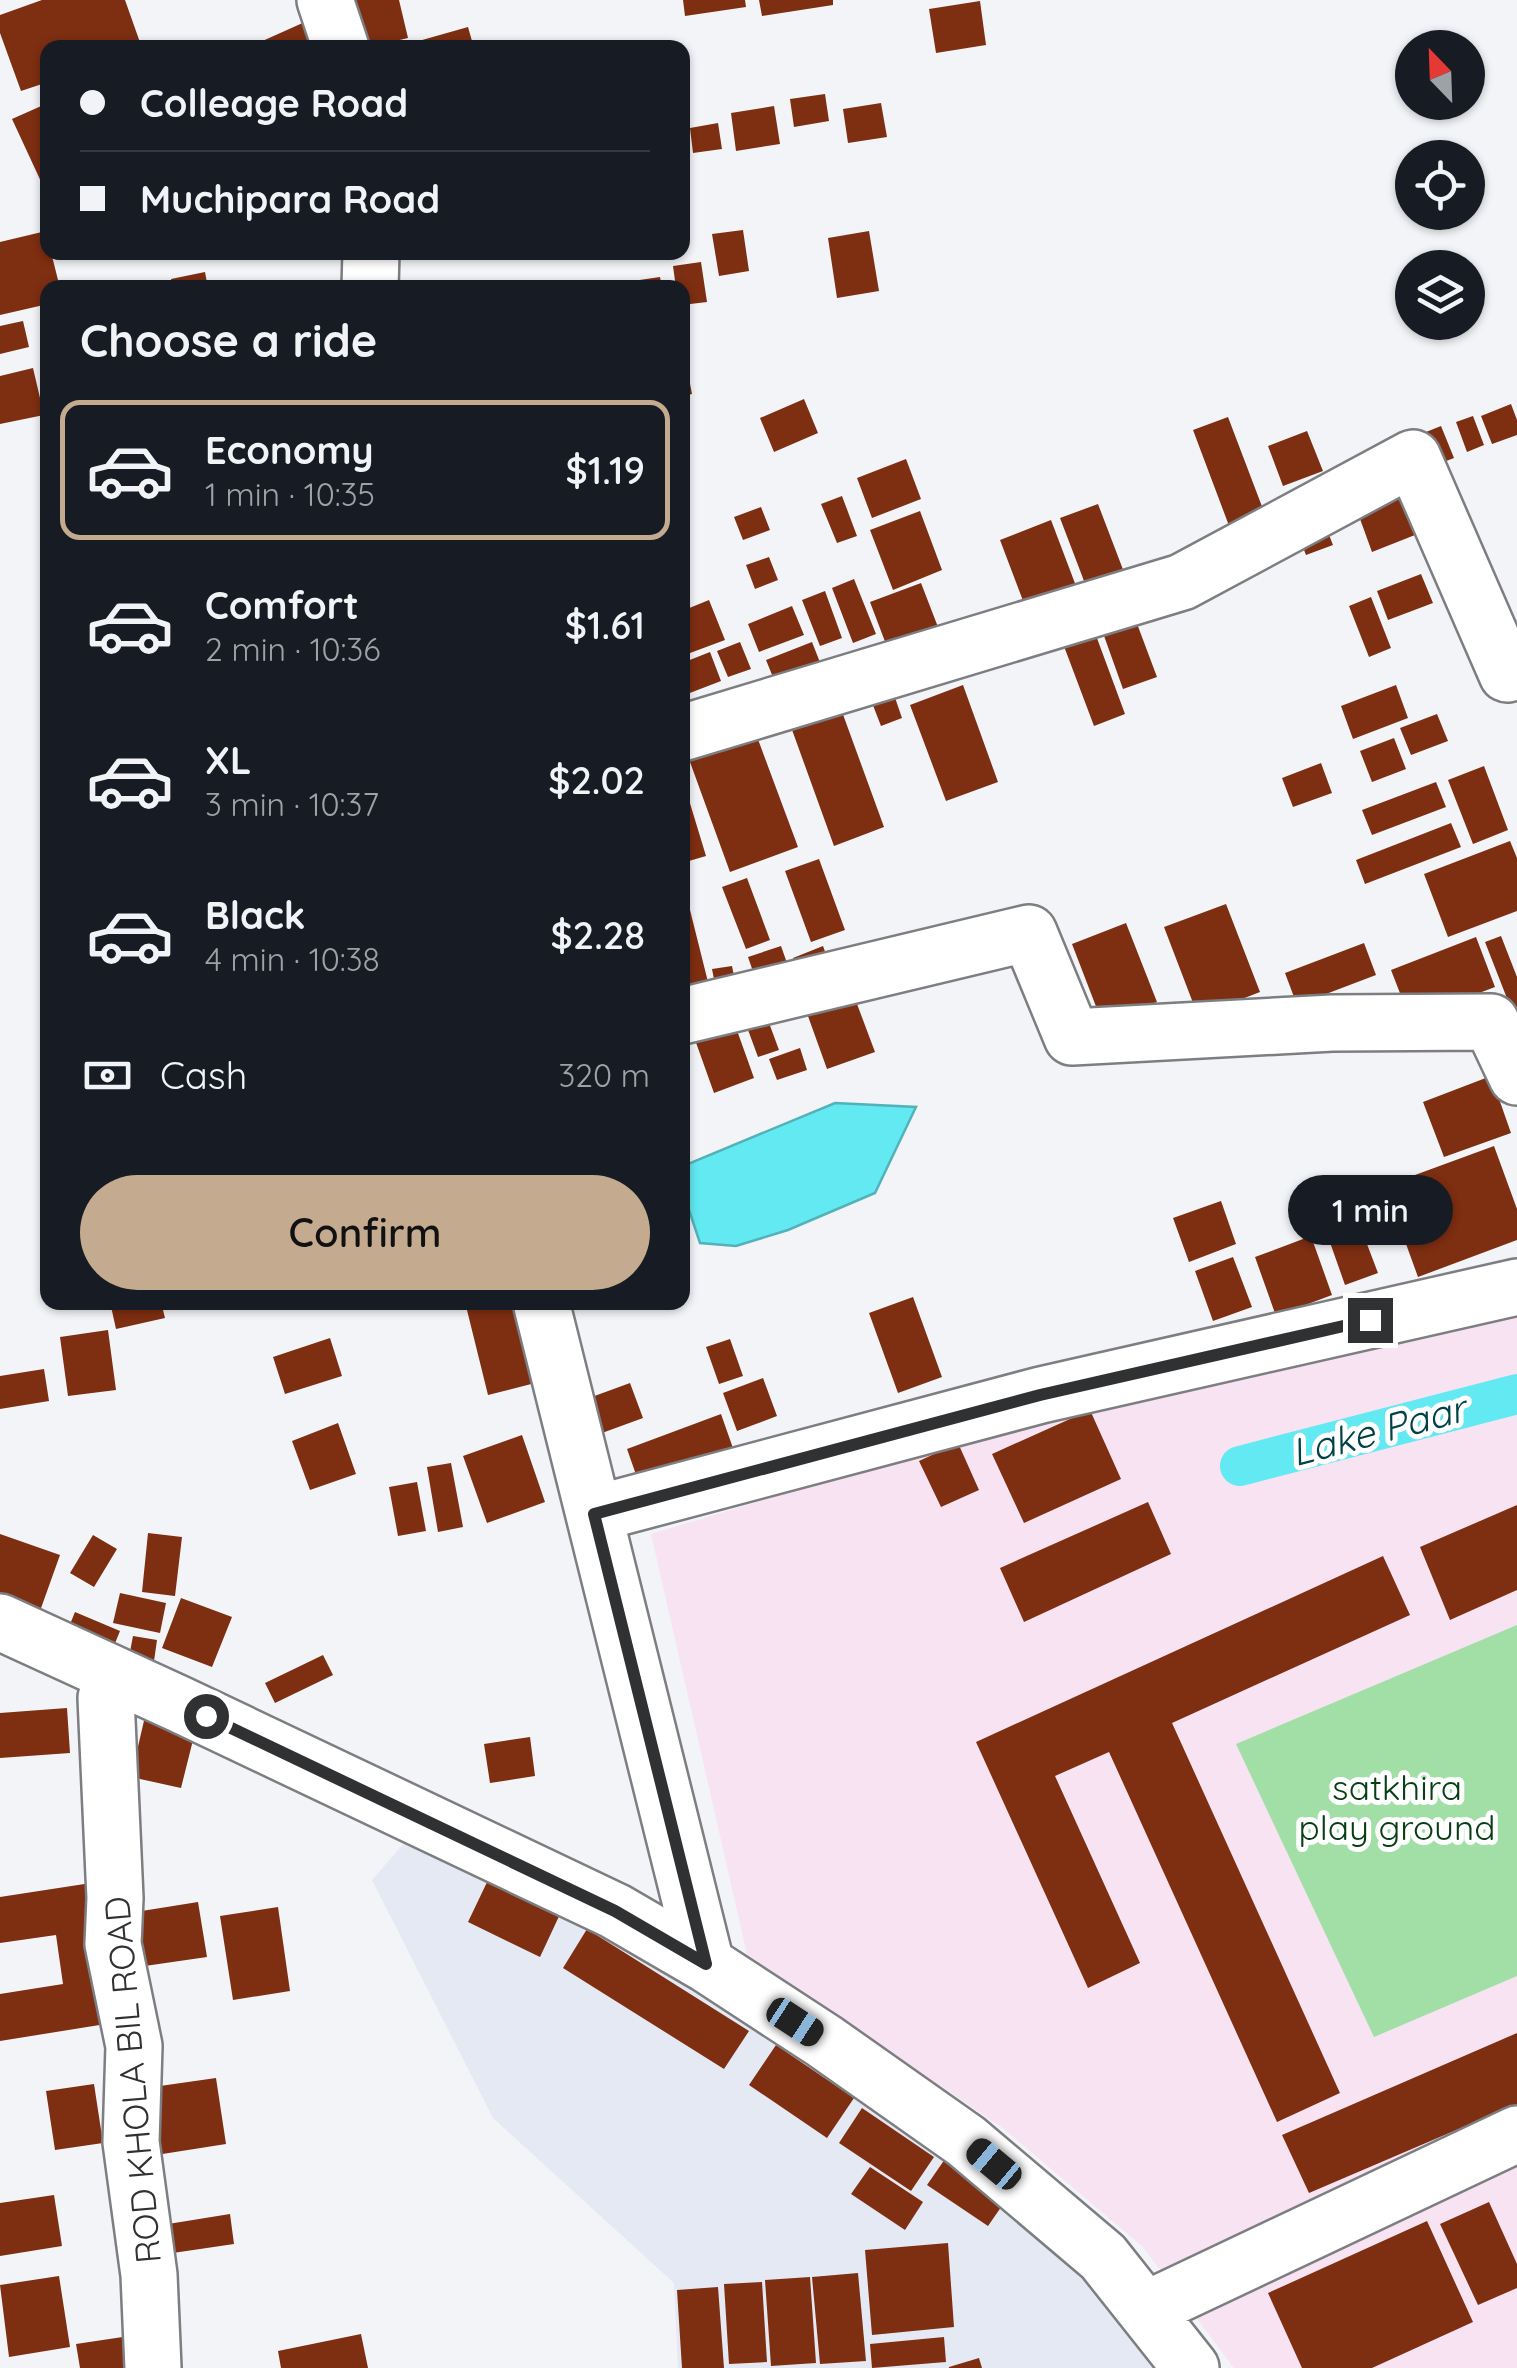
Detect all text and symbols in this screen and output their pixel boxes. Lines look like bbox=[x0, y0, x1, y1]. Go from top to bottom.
north arrow bbox=[1395, 30, 1485, 120]
map controls bbox=[1395, 30, 1485, 340]
text: Colleage Road bbox=[140, 79, 408, 127]
button: locate bbox=[1395, 140, 1485, 230]
text: Muchipara Road bbox=[140, 175, 440, 223]
button: layers bbox=[1395, 250, 1485, 340]
text: Choose a ride bbox=[80, 312, 377, 368]
icon: car bbox=[85, 425, 175, 515]
text: Economy bbox=[205, 426, 374, 474]
text: $1.19 bbox=[565, 446, 645, 494]
text: 1 min · 10:35 bbox=[205, 474, 375, 514]
icon: car bbox=[85, 580, 175, 670]
text: Comfort bbox=[205, 581, 359, 629]
text: $1.61 bbox=[565, 601, 645, 649]
text: 2 min · 10:36 bbox=[205, 629, 381, 669]
icon: car bbox=[85, 735, 175, 825]
text: XL bbox=[205, 736, 251, 784]
text: $2.02 bbox=[548, 756, 645, 804]
text: 3 min · 10:37 bbox=[205, 784, 379, 824]
icon: car bbox=[85, 890, 175, 980]
text: Black bbox=[205, 891, 305, 939]
text: $2.28 bbox=[551, 911, 645, 959]
text: 4 min · 10:38 bbox=[205, 939, 380, 979]
icon: cash bbox=[80, 1048, 135, 1103]
text: Cash bbox=[160, 1051, 247, 1099]
text: 320 m bbox=[559, 1055, 650, 1095]
button: Confirm bbox=[80, 1175, 650, 1290]
callout: 1 min bbox=[1288, 1175, 1452, 1245]
text: 1 min bbox=[1332, 1190, 1409, 1230]
route end bbox=[1348, 1298, 1393, 1343]
water label: Lake Paar bbox=[1286, 1383, 1474, 1476]
route start bbox=[184, 1694, 229, 1739]
park label: satkhira play ground bbox=[1299, 1765, 1495, 1849]
street label: ROD KHOLA BIL ROAD bbox=[94, 1895, 170, 2265]
car bbox=[762, 1993, 828, 2051]
car bbox=[961, 2133, 1027, 2195]

